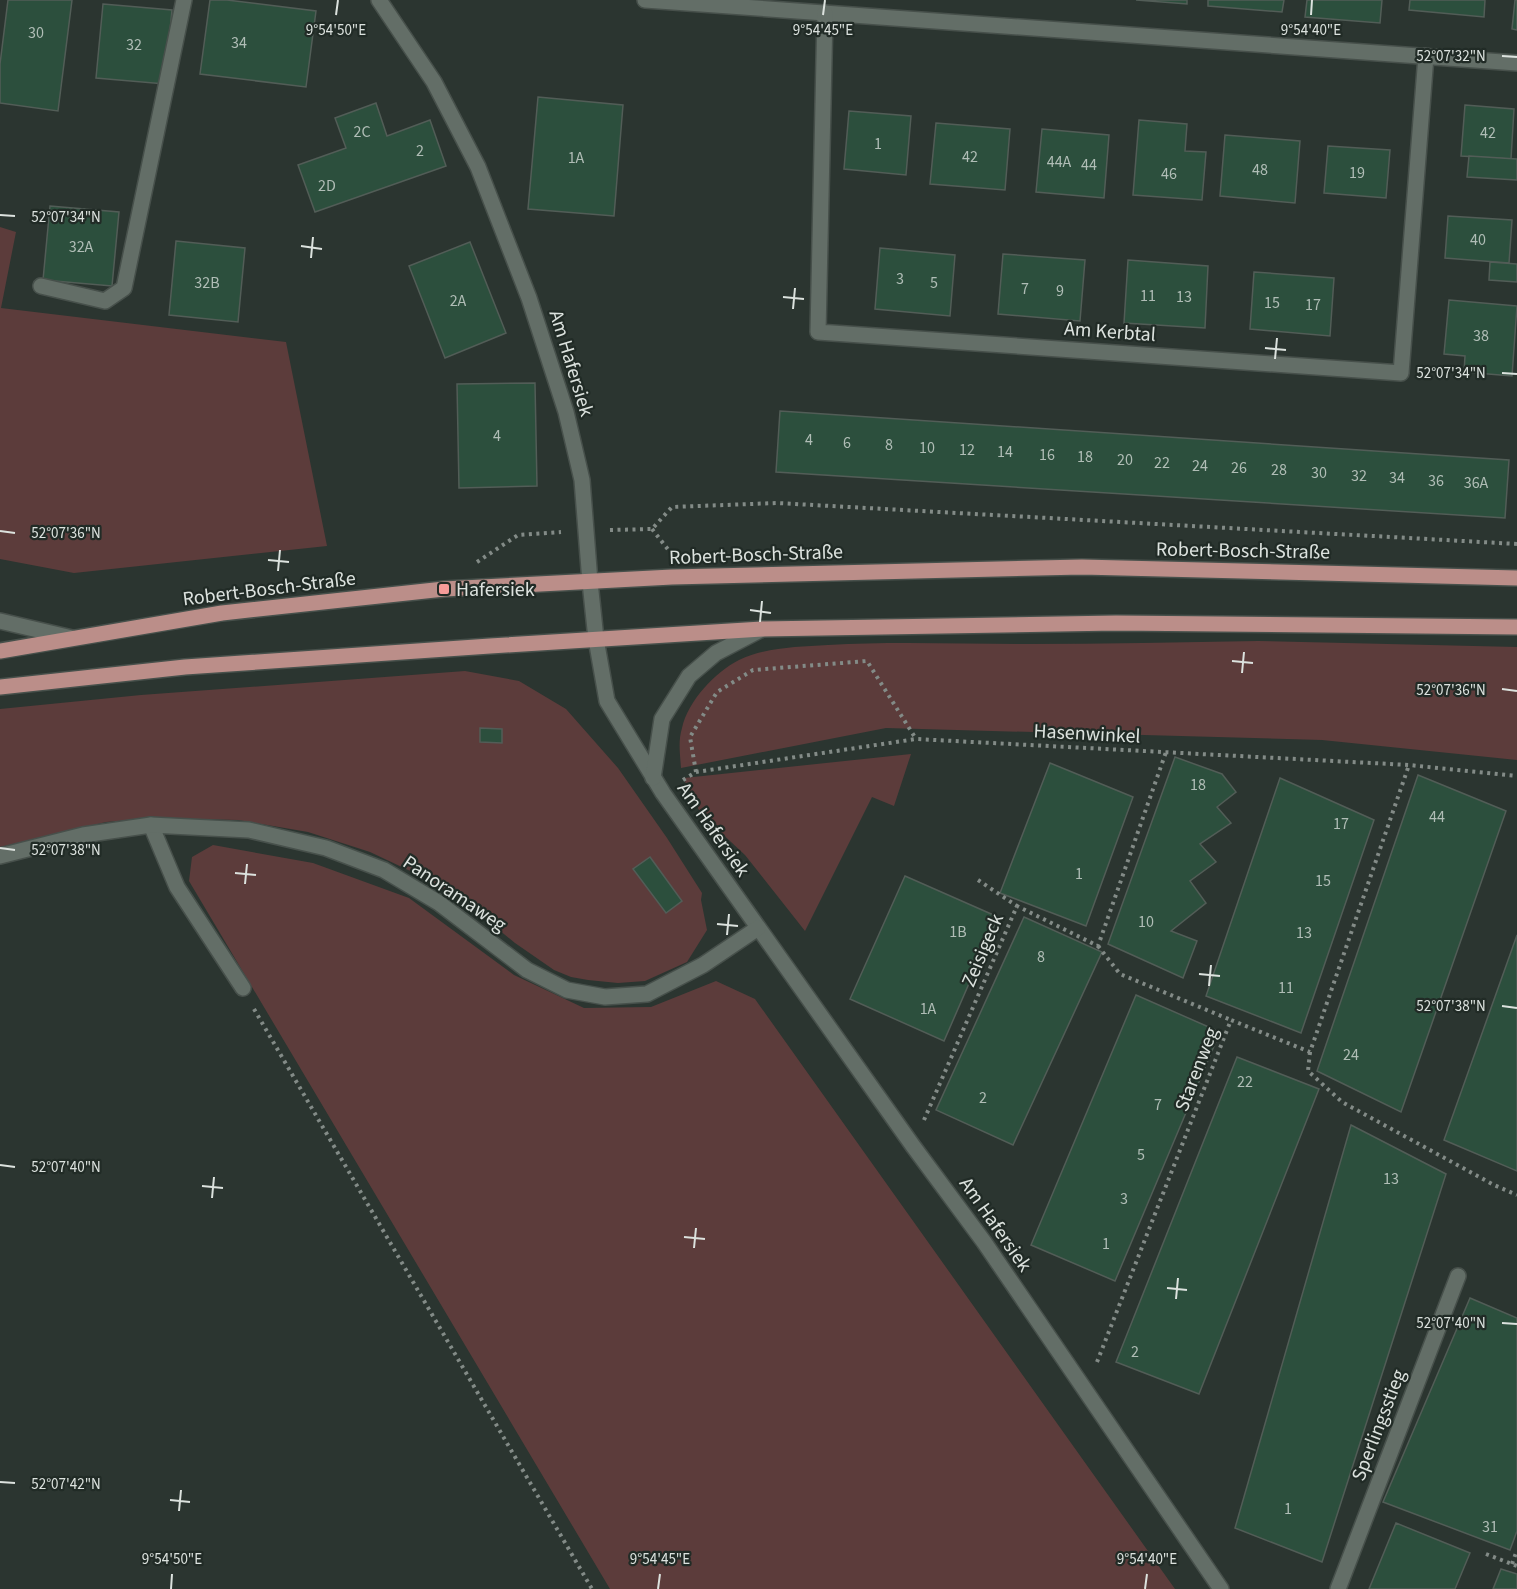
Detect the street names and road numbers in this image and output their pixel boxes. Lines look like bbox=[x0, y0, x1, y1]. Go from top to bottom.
street label: Am Hafersiek bbox=[542, 307, 601, 420]
street label: Am Kerbtal bbox=[1063, 315, 1157, 349]
street label: Robert-Bosch-Straße bbox=[1156, 535, 1330, 567]
street label: Robert-Bosch-Straße bbox=[669, 538, 844, 572]
street label: Robert-Bosch-Straße bbox=[181, 564, 357, 614]
street label: Hasenwinkel bbox=[1033, 717, 1141, 751]
street label: Am Hafersiek bbox=[670, 776, 756, 883]
street label: Panoramaweg bbox=[397, 849, 512, 939]
street label: Zeisigeck bbox=[955, 909, 1011, 991]
street label: Starenweg bbox=[1168, 1023, 1226, 1116]
street label: Am Hafersiek bbox=[952, 1171, 1038, 1278]
street label: Sperlingsstieg bbox=[1345, 1365, 1413, 1485]

